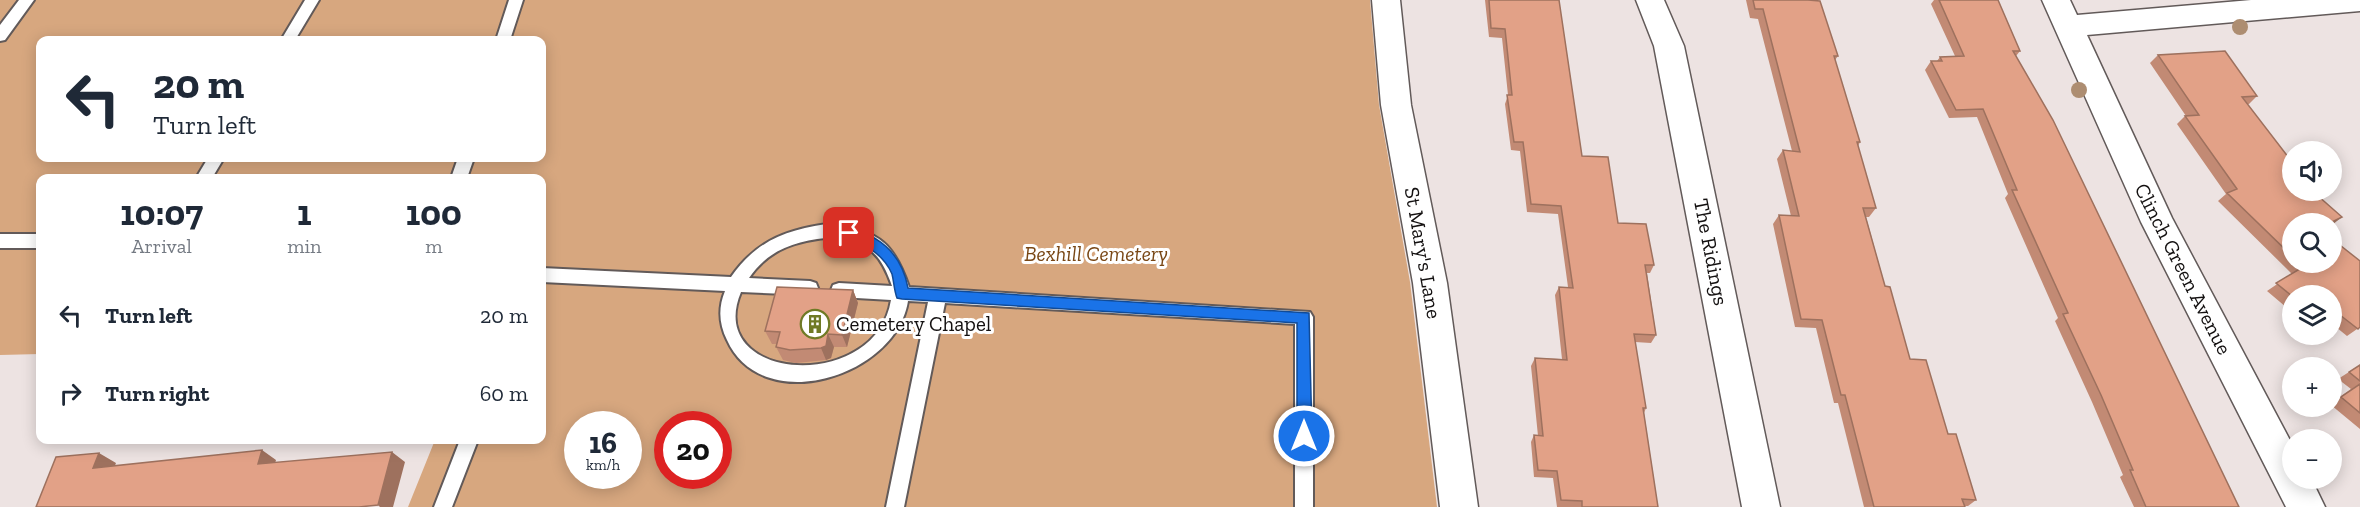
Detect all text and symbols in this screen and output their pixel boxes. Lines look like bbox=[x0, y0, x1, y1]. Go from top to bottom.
text: 20 m bbox=[153, 58, 244, 109]
icon: left bbox=[54, 60, 132, 138]
text: Turn left bbox=[153, 109, 256, 141]
map controls bbox=[2282, 141, 2342, 489]
button: sound bbox=[2282, 141, 2342, 201]
street label: Clinch Green Avenue bbox=[2129, 179, 2238, 359]
street label: St Mary's Lane bbox=[1400, 185, 1447, 321]
text: 10:07 bbox=[120, 191, 203, 234]
text: 1 bbox=[297, 191, 312, 234]
text: 100 bbox=[406, 191, 462, 234]
street label: The Ridings bbox=[1689, 196, 1734, 307]
pin bbox=[823, 207, 874, 258]
button: search bbox=[2282, 213, 2342, 273]
icon: arrive bbox=[832, 216, 865, 249]
text: Arrival bbox=[131, 234, 192, 258]
text: min bbox=[287, 234, 322, 258]
text: m bbox=[425, 234, 442, 258]
park label: Bexhill Cemetery bbox=[1024, 241, 1168, 266]
button: layers bbox=[2282, 285, 2342, 345]
icon: left bbox=[54, 299, 87, 332]
text: Turn left bbox=[105, 302, 192, 329]
text: 20 m bbox=[480, 302, 528, 329]
building icon: Cemetery Chapel bbox=[799, 308, 831, 340]
place label: Cemetery Chapel bbox=[836, 311, 992, 336]
button: + bbox=[2282, 357, 2342, 417]
icon: right bbox=[54, 377, 87, 410]
text: Turn right bbox=[105, 380, 209, 407]
text: 60 m bbox=[480, 380, 528, 407]
position arrow bbox=[1272, 404, 1336, 468]
speed limit sign: 20 bbox=[654, 411, 732, 489]
text: 16 bbox=[589, 425, 617, 461]
button: − bbox=[2282, 429, 2342, 489]
text: km/h bbox=[586, 456, 620, 474]

